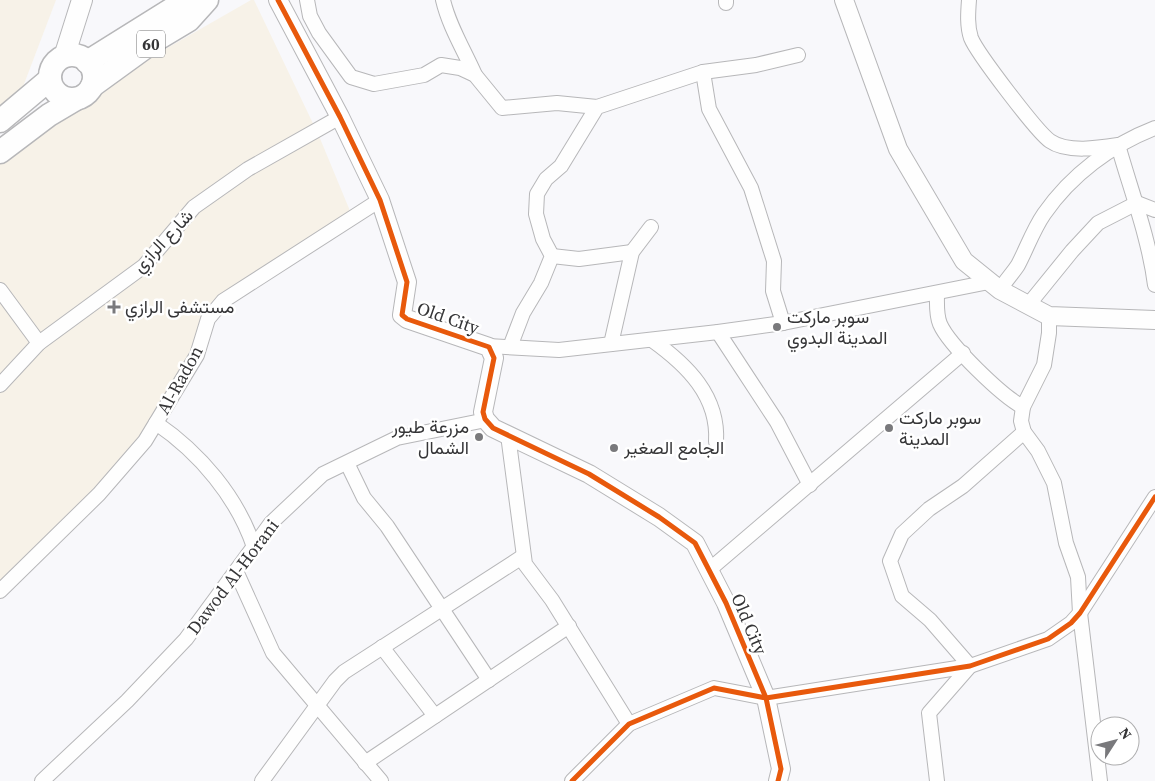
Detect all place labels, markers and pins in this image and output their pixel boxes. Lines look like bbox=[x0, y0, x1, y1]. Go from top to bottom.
place label: مستشفى الرازي bbox=[125, 294, 234, 322]
marker: مستشفى الرازي bbox=[107, 300, 121, 314]
place label: سوبر ماركت المدينة البدوي bbox=[787, 304, 887, 353]
marker: سوبر ماركت المدينة البدوي bbox=[771, 321, 783, 333]
place label: سوبر ماركت المدينة bbox=[899, 405, 981, 451]
place label: مزرعة طيور الشمال bbox=[391, 414, 469, 460]
marker: سوبر ماركت المدينة bbox=[883, 422, 895, 434]
marker: مزرعة طيور الشمال bbox=[473, 431, 485, 443]
place label: الجامع الصغير bbox=[623, 435, 724, 460]
marker: الجامع الصغير bbox=[608, 442, 620, 454]

